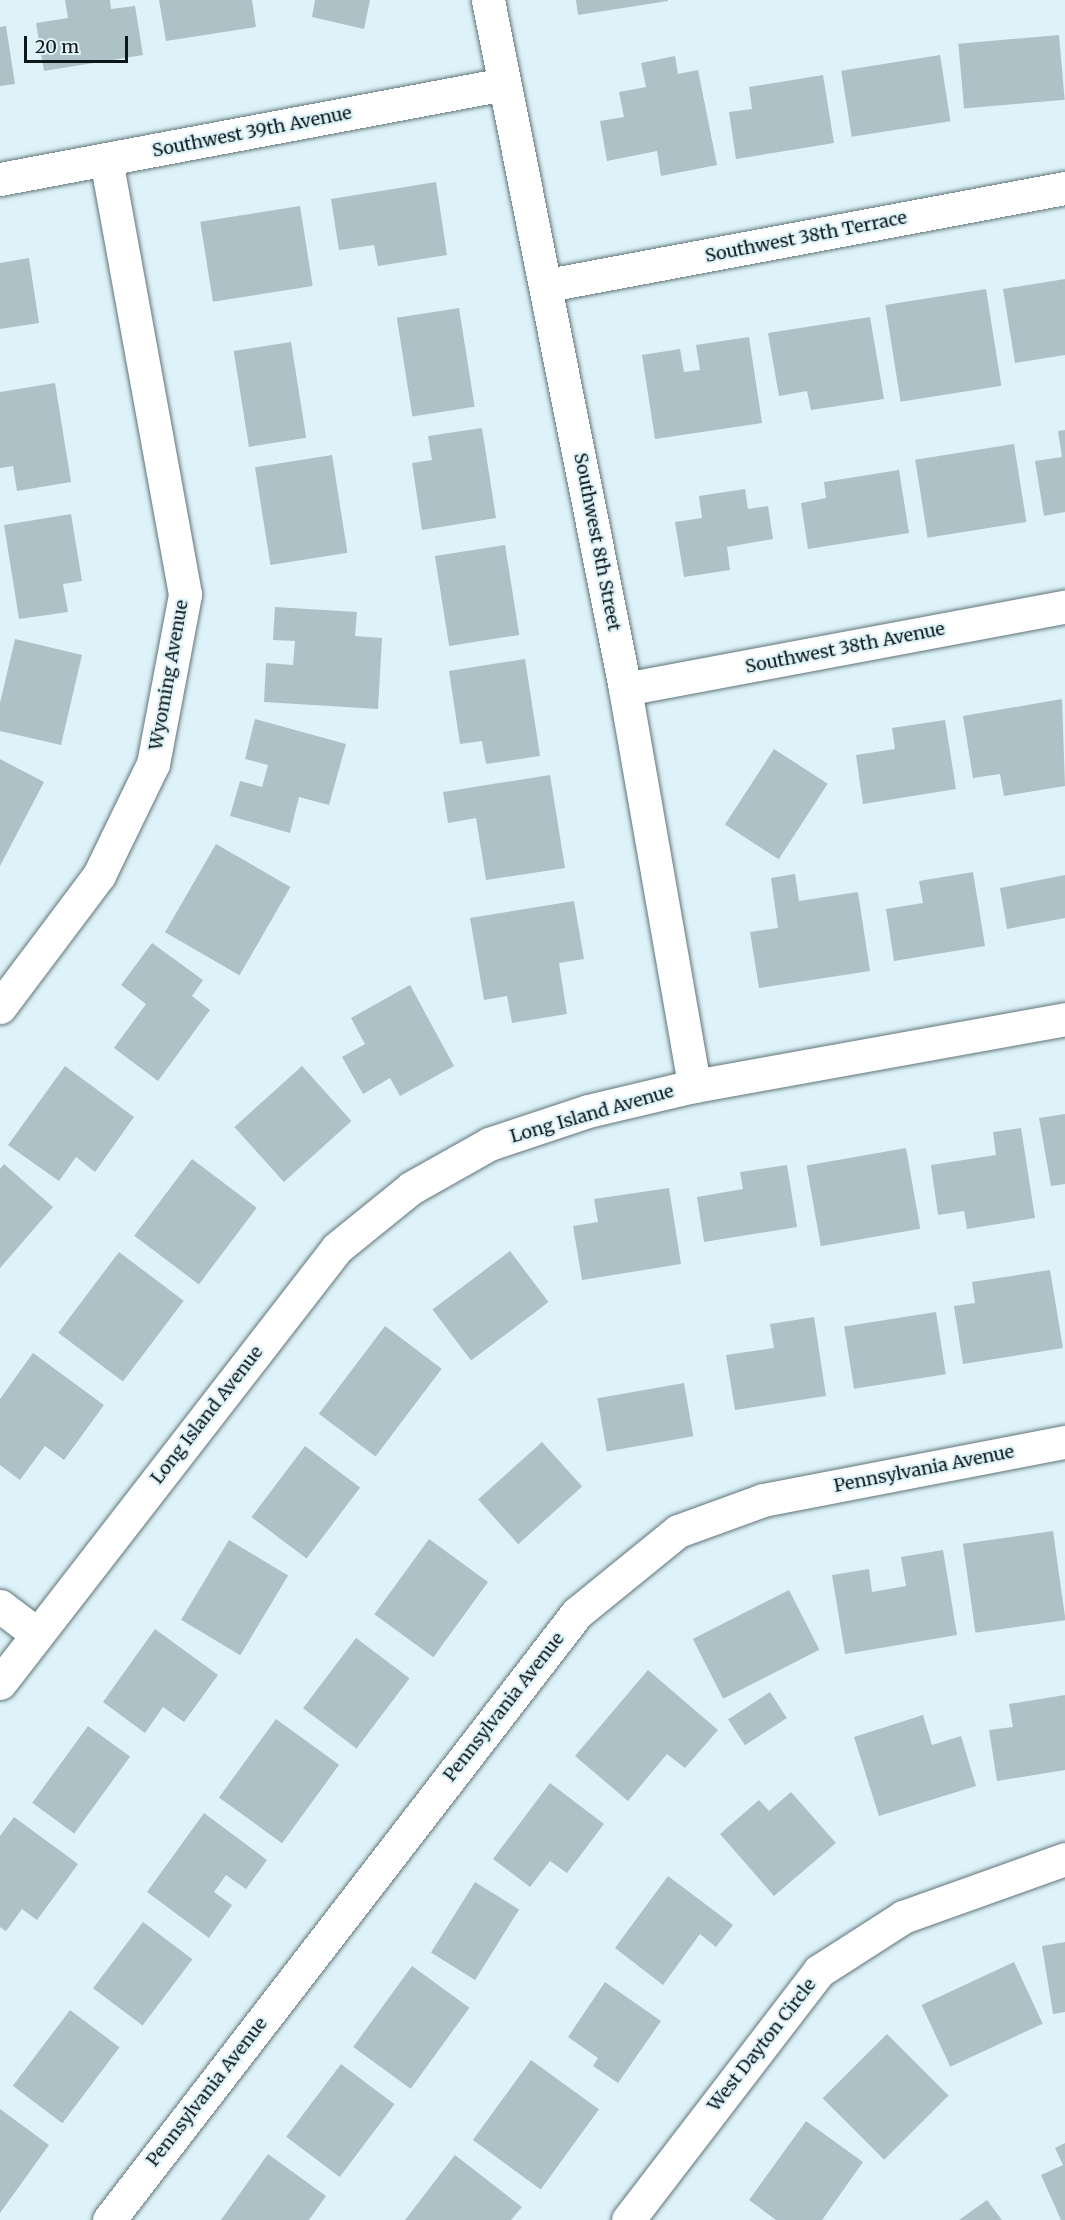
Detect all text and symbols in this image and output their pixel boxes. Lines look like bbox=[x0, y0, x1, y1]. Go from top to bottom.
scale bar bbox=[27, 24, 130, 62]
text: 20 m bbox=[35, 35, 79, 58]
street label: Southwest 39th Avenue bbox=[150, 102, 354, 162]
street label: Southwest 38th Terrace bbox=[703, 207, 909, 267]
street label: Southwest 8th Street bbox=[569, 451, 625, 633]
street label: Wyoming Avenue bbox=[145, 598, 193, 752]
street label: Southwest 38th Avenue bbox=[743, 618, 947, 678]
street label: Long Island Avenue bbox=[508, 1080, 676, 1148]
street label: Long Island Avenue bbox=[146, 1342, 268, 1488]
street label: Pennsylvania Avenue bbox=[832, 1441, 1016, 1497]
street label: Pennsylvania Avenue bbox=[439, 1628, 569, 1786]
street label: West Dayton Circle bbox=[703, 1974, 821, 2116]
street label: Pennsylvania Avenue bbox=[142, 2013, 272, 2171]

